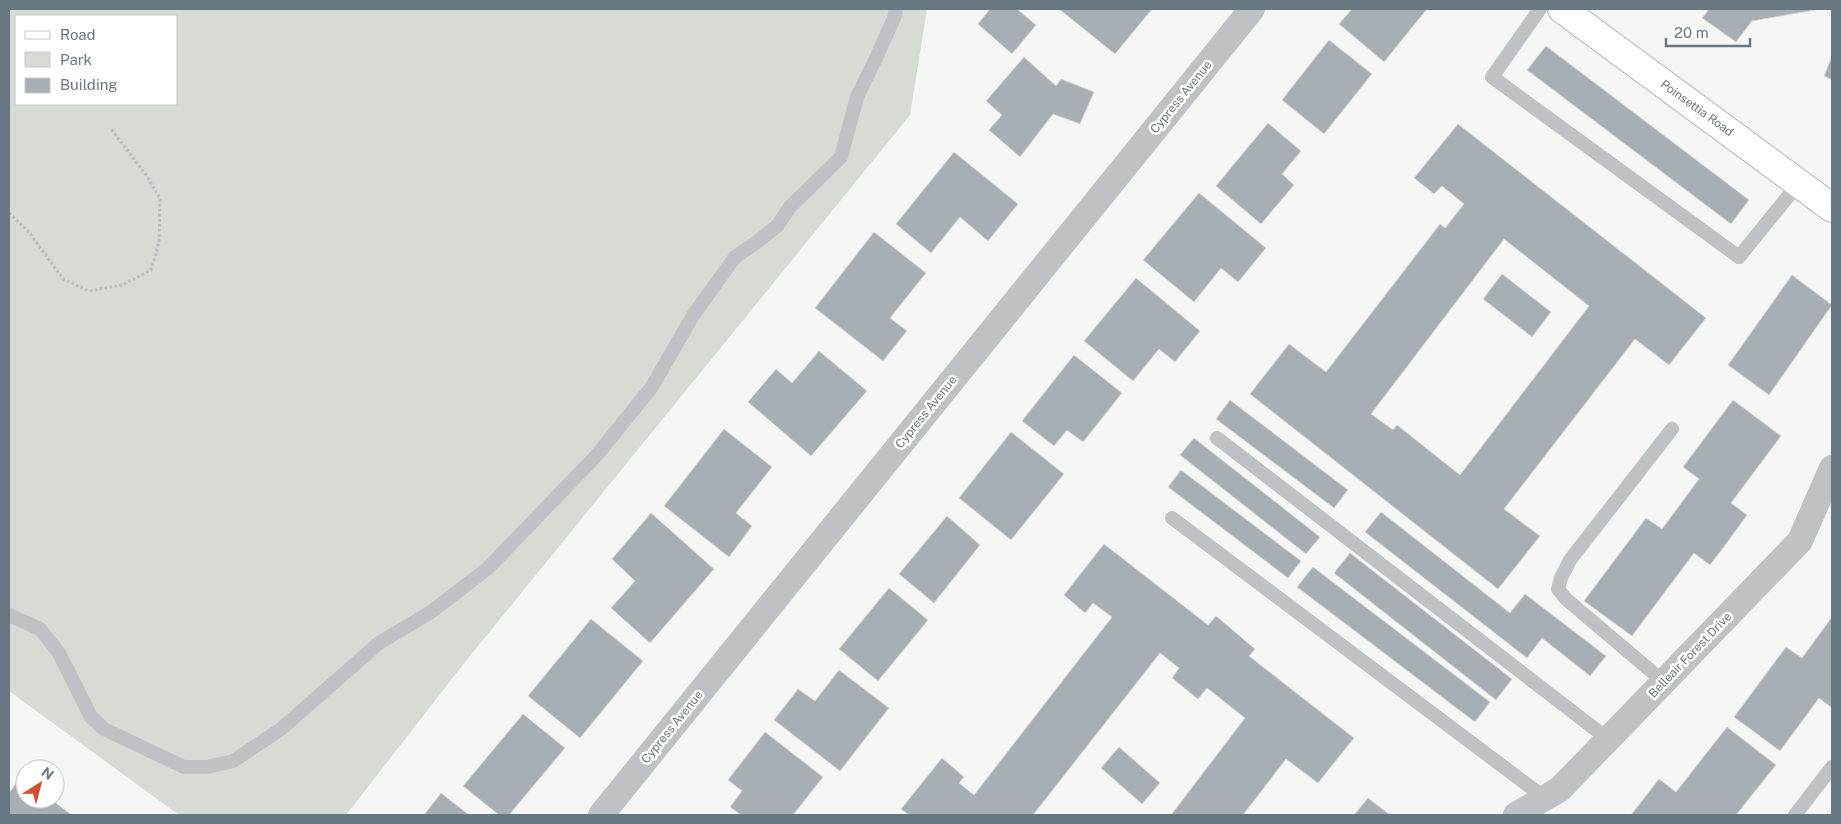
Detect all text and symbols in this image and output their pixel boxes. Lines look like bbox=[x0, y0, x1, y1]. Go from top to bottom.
legend bbox=[15, 15, 178, 105]
scale bar bbox=[1666, 15, 1750, 47]
text: 20 m bbox=[1674, 24, 1709, 41]
text: Road bbox=[60, 26, 96, 43]
text: Park bbox=[60, 51, 92, 68]
street label: Cypress Avenue bbox=[1147, 58, 1215, 136]
text: Building bbox=[60, 76, 118, 93]
street label: Poinsettia Road bbox=[1658, 77, 1736, 139]
street label: Cypress Avenue bbox=[892, 373, 960, 451]
street label: Belleair Forest Drive bbox=[1646, 609, 1734, 701]
street label: Cypress Avenue bbox=[638, 688, 706, 766]
north arrow bbox=[15, 759, 65, 809]
text: N bbox=[39, 764, 57, 783]

